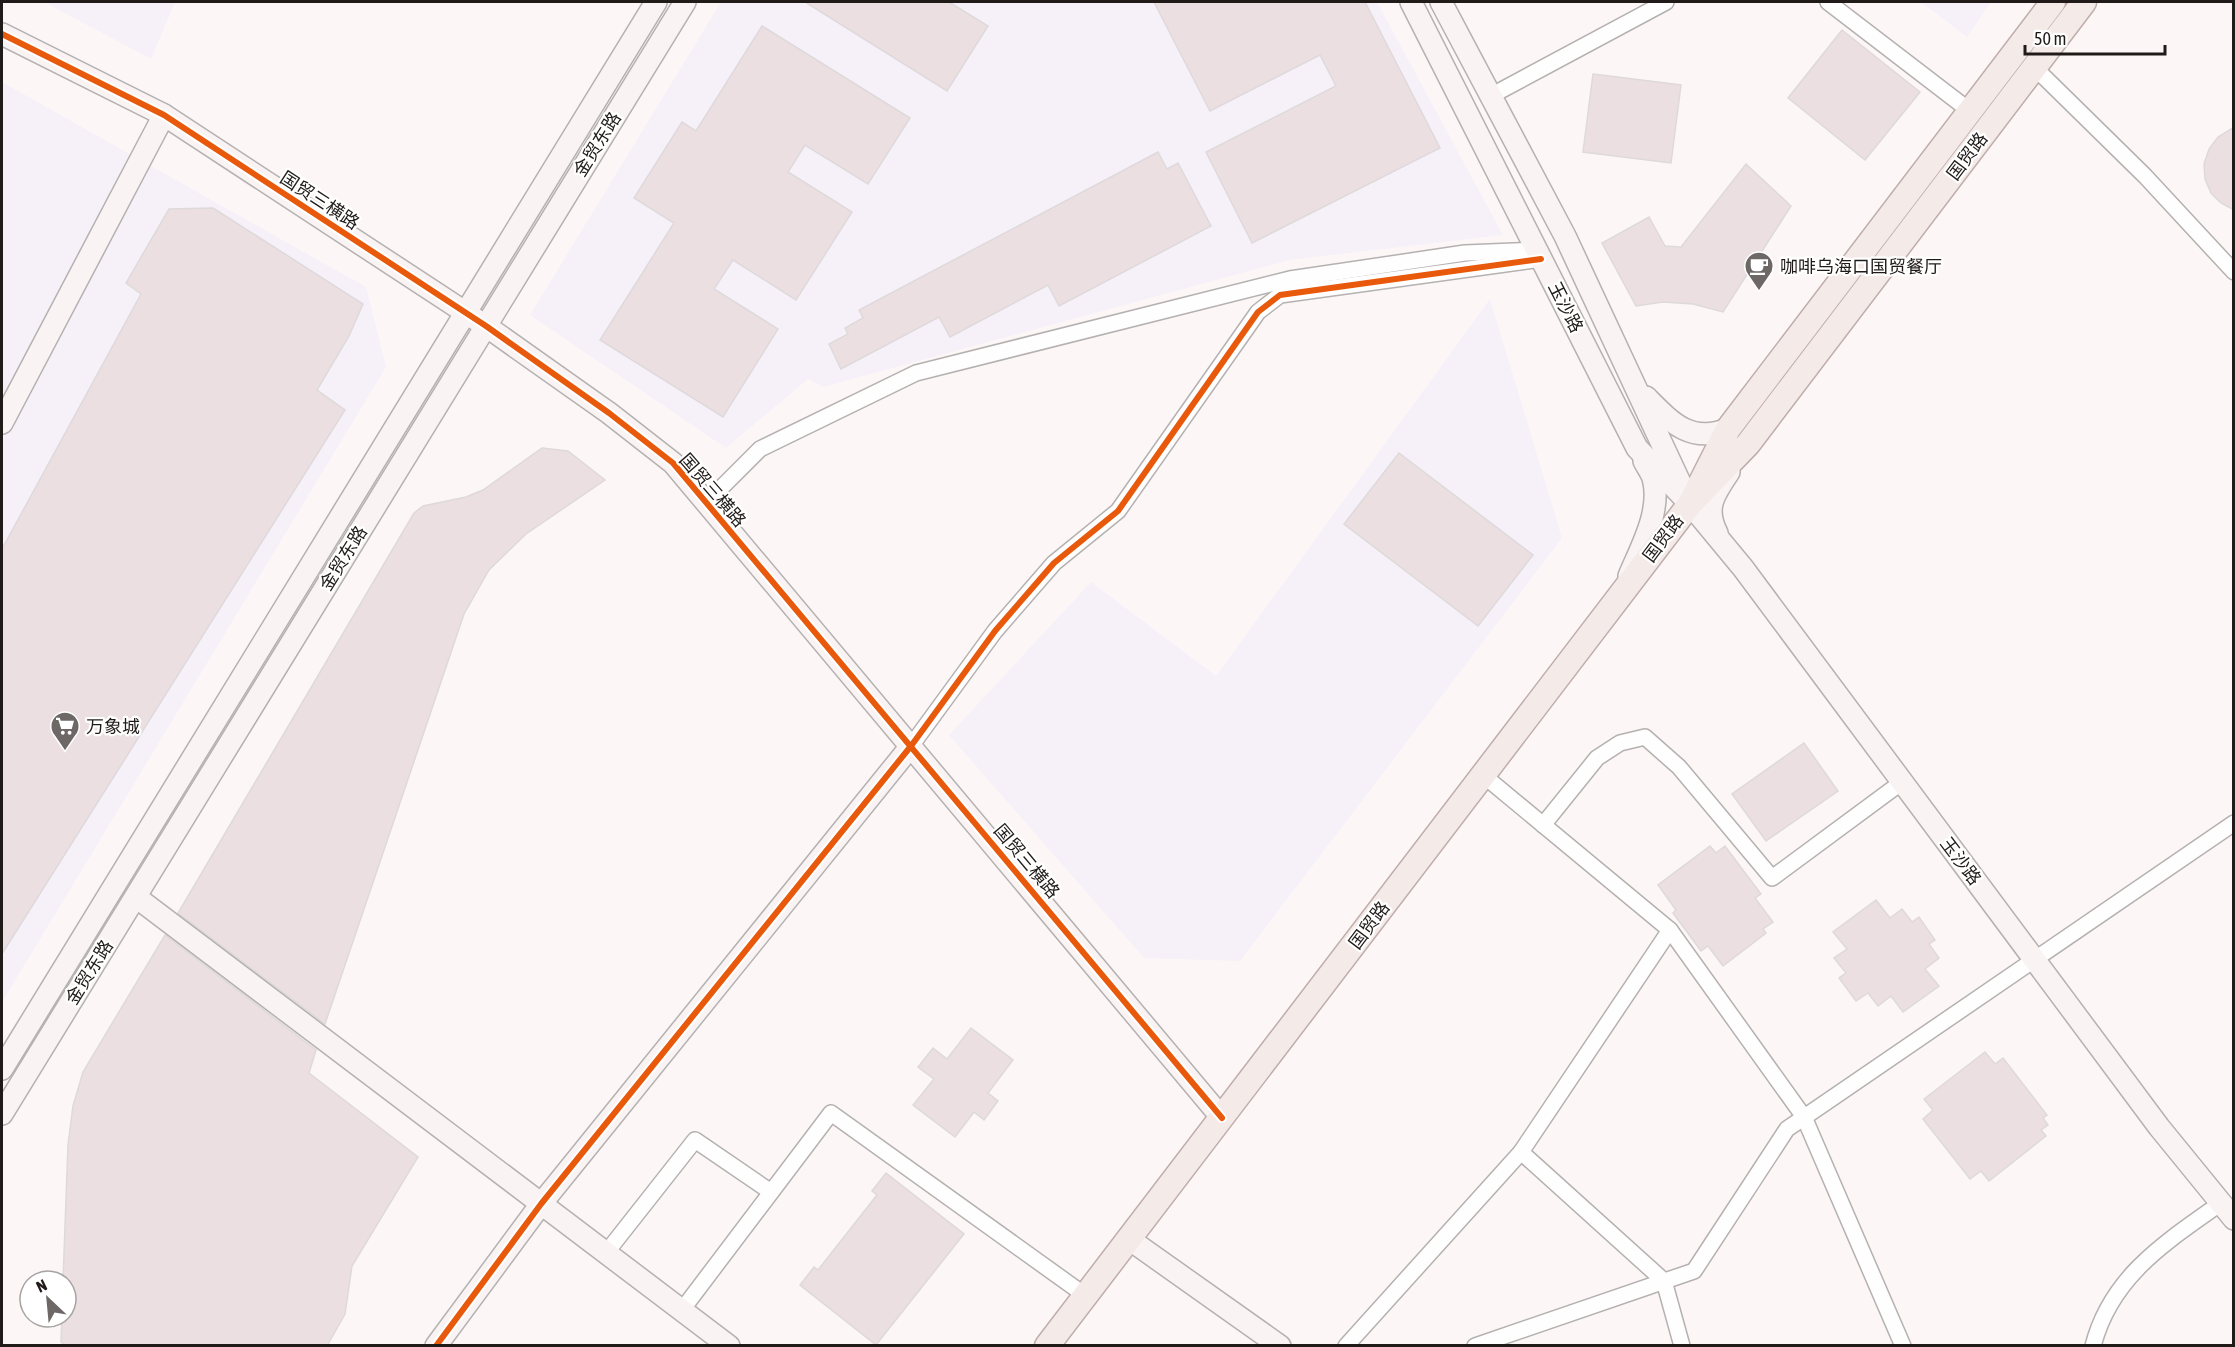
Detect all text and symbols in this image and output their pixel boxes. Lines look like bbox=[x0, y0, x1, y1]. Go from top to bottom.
scale bar bbox=[2025, 18, 2164, 56]
text: 50 m bbox=[2034, 28, 2066, 49]
street label: 金贸东路 bbox=[569, 108, 625, 180]
street label: 国贸路 bbox=[1942, 128, 1992, 184]
street label: 国贸三横路 bbox=[277, 167, 363, 233]
cafe icon: 咖啡乌海口国贸餐厅 bbox=[1743, 250, 1775, 292]
place label: 咖啡乌海口国贸餐厅 bbox=[1780, 256, 1942, 277]
street label: 玉沙路 bbox=[1544, 278, 1588, 336]
street label: 国贸三横路 bbox=[676, 449, 750, 531]
street label: 国贸路 bbox=[1638, 510, 1688, 566]
street label: 金贸东路 bbox=[315, 522, 371, 594]
supermarket icon: 万象城 bbox=[49, 710, 81, 752]
place label: 万象城 bbox=[86, 716, 140, 737]
street label: 国贸三横路 bbox=[990, 820, 1064, 902]
street label: 玉沙路 bbox=[1936, 833, 1986, 889]
street label: 国贸路 bbox=[1344, 897, 1394, 953]
street label: 金贸东路 bbox=[61, 936, 117, 1008]
north arrow bbox=[18, 1269, 78, 1329]
text: N bbox=[33, 1275, 50, 1296]

